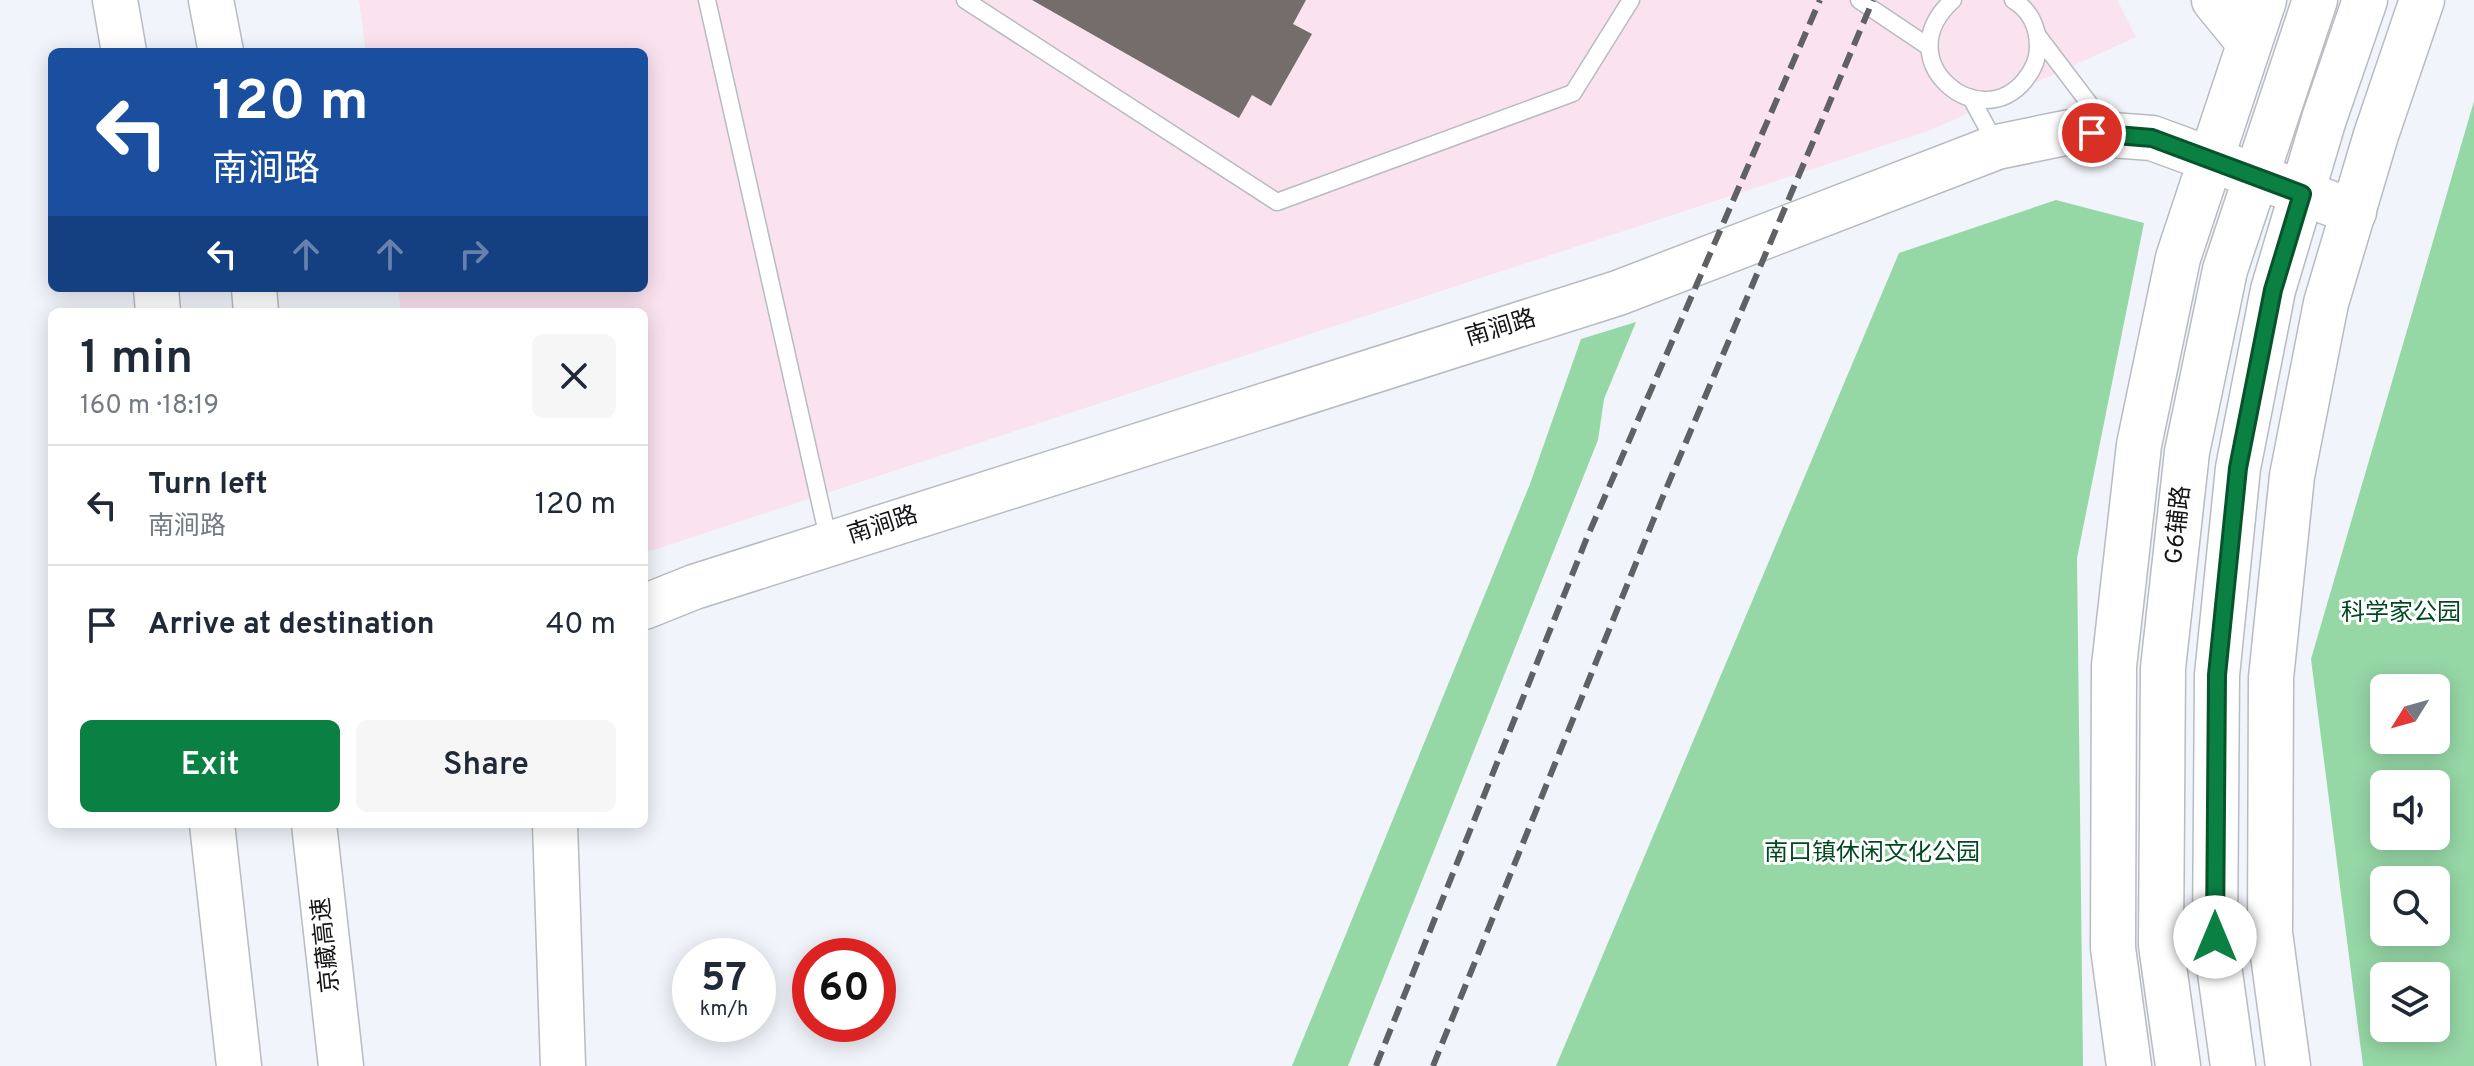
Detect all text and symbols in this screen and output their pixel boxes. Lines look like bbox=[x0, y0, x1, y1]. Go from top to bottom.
text: 120 m bbox=[212, 69, 369, 139]
icon: left bbox=[80, 80, 184, 184]
pin bbox=[2058, 99, 2126, 167]
icon: arrive bbox=[2070, 111, 2114, 155]
text: 南涧路 bbox=[212, 148, 320, 194]
icon: left bbox=[200, 232, 244, 276]
icon: ahead bbox=[284, 232, 328, 276]
icon: ahead bbox=[368, 232, 412, 276]
icon: right bbox=[452, 232, 496, 276]
street label: 南涧路 bbox=[1462, 304, 1540, 354]
text: 1 min bbox=[80, 330, 193, 390]
button: close bbox=[532, 334, 616, 418]
text: 160 m · 18:19 bbox=[80, 390, 219, 423]
text: Turn left bbox=[148, 467, 268, 504]
icon: left bbox=[80, 483, 124, 527]
street label: G6辅路 bbox=[2160, 484, 2198, 566]
text: 120 m bbox=[535, 487, 616, 524]
street label: 南涧路 bbox=[844, 501, 922, 551]
text: 南涧路 bbox=[148, 511, 226, 544]
park label: 科学家公园 bbox=[2341, 599, 2461, 629]
icon: arrive bbox=[80, 603, 124, 647]
text: Arrive at destination bbox=[148, 607, 434, 644]
text: 40 m bbox=[546, 607, 616, 644]
north arrow bbox=[2370, 674, 2450, 754]
map controls bbox=[2370, 674, 2450, 1042]
button: Exit bbox=[80, 720, 340, 812]
button: Share bbox=[356, 720, 616, 812]
button: sound bbox=[2370, 770, 2450, 850]
park label: 南口镇休闲文化公园 bbox=[1764, 839, 1980, 869]
button: search bbox=[2370, 866, 2450, 946]
position arrow bbox=[2173, 895, 2257, 979]
street label: 京藏高速 bbox=[307, 896, 347, 994]
speed limit sign: 60 bbox=[792, 938, 896, 1042]
text: 57 bbox=[701, 955, 747, 1005]
button: layers bbox=[2370, 962, 2450, 1042]
text: km/h bbox=[700, 997, 748, 1023]

